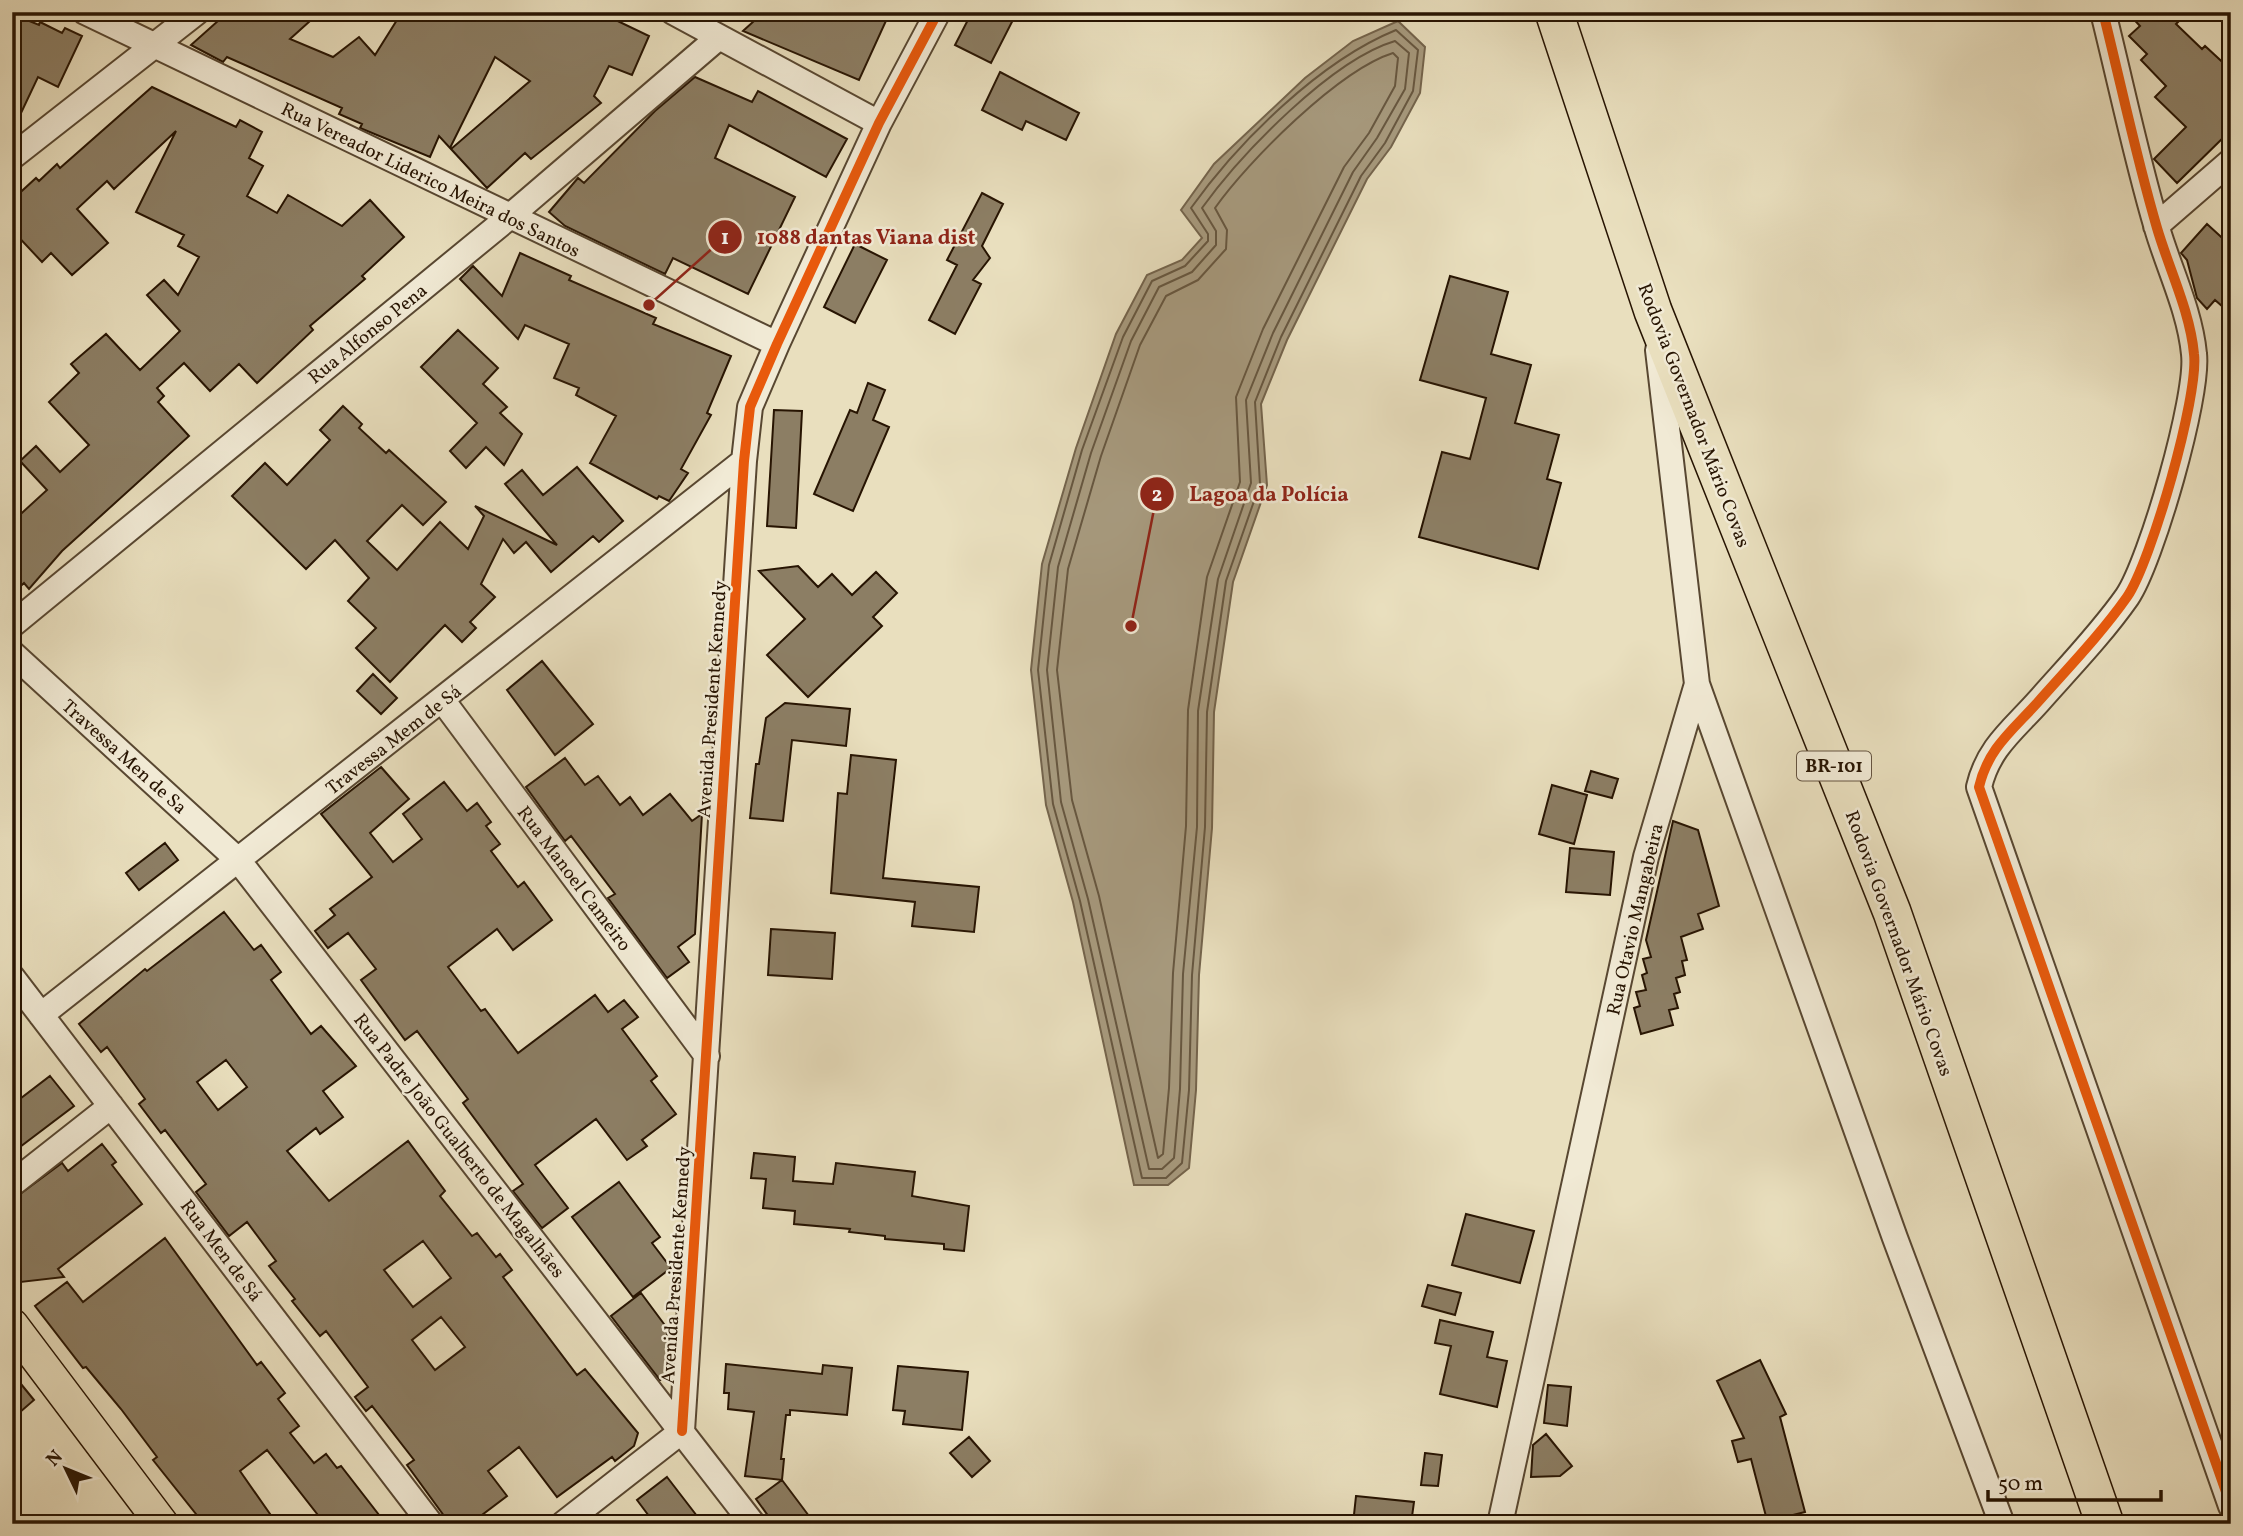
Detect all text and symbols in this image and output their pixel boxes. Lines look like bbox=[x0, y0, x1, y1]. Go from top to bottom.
street label: Rua Vereador Liderico Meira dos Santos bbox=[276, 97, 584, 265]
callout: 1088 dantas Viana dist bbox=[707, 216, 990, 258]
text: 1 bbox=[721, 224, 729, 253]
text: 1088 dantas Viana dist bbox=[757, 224, 975, 253]
street label: Rua Alfonso Pena bbox=[303, 278, 433, 391]
street label: Rodovia Governador Mário Covas bbox=[1631, 280, 1756, 552]
callout: Lagoa da Polícia bbox=[1140, 473, 1362, 515]
text: 2 bbox=[1152, 481, 1162, 510]
text: Lagoa da Polícia bbox=[1189, 481, 1349, 510]
street label: Avenida Presidente Kennedy bbox=[692, 579, 734, 819]
street label: Travessa Mem de Sá bbox=[321, 679, 468, 802]
street label: Travessa Men de Sa bbox=[55, 694, 192, 821]
road number: BR-101 bbox=[1797, 752, 1871, 780]
street label: Rua Manoel Cameiro bbox=[510, 801, 637, 957]
street label: Rodovia Governador Mário Covas bbox=[1838, 807, 1958, 1080]
street label: Rua Otavio Mangabeira bbox=[1601, 821, 1671, 1018]
street label: Rua Padre João Gualberto de Magalhães bbox=[347, 1008, 570, 1284]
street label: Avenida Presidente Kennedy bbox=[656, 1145, 698, 1385]
street label: Rua Men de Sá bbox=[173, 1195, 267, 1308]
north arrow bbox=[32, 1434, 102, 1504]
text: N bbox=[41, 1445, 69, 1473]
scale bar bbox=[1988, 1459, 2161, 1503]
text: 50 m bbox=[1998, 1470, 2043, 1499]

